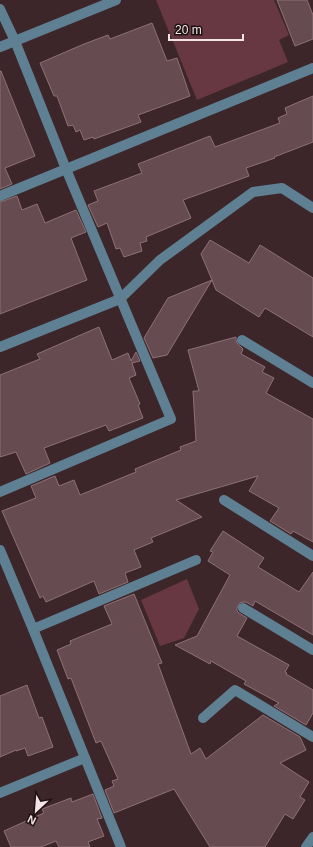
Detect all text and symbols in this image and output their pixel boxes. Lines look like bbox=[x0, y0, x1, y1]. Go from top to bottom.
scale bar bbox=[169, 16, 243, 42]
text: 20 m bbox=[175, 23, 202, 37]
north arrow bbox=[16, 791, 56, 831]
text: N bbox=[25, 813, 38, 827]

